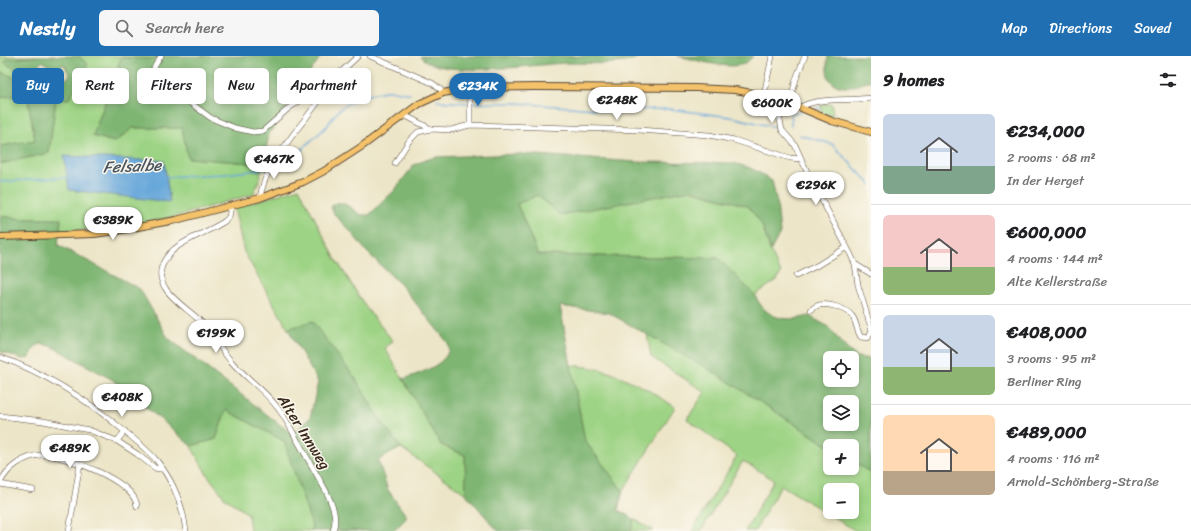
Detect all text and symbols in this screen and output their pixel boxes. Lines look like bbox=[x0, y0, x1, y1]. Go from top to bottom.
search box bbox=[99, 10, 379, 46]
text: Nestly bbox=[20, 12, 75, 45]
text: Search here bbox=[145, 15, 224, 41]
text: Map bbox=[1001, 16, 1027, 41]
text: Directions bbox=[1049, 16, 1112, 41]
text: Saved bbox=[1134, 16, 1171, 41]
icon: search bbox=[113, 17, 135, 39]
text: 9 homes bbox=[883, 65, 944, 95]
chip: Buy bbox=[12, 68, 64, 104]
chip: Rent bbox=[72, 68, 129, 104]
chip: Filters bbox=[137, 68, 206, 104]
chip: New bbox=[214, 68, 269, 104]
chip: Apartment bbox=[277, 68, 371, 104]
icon: filters bbox=[1157, 69, 1179, 91]
pin: €234K bbox=[450, 73, 506, 107]
text: €234K bbox=[458, 74, 498, 97]
pin: €248K bbox=[589, 87, 645, 121]
text: €248K bbox=[597, 88, 637, 111]
pin: €600K bbox=[744, 90, 800, 124]
text: €600K bbox=[752, 91, 792, 114]
text: €234,000 bbox=[1007, 116, 1085, 146]
icon: home bbox=[915, 130, 963, 178]
pin: €467K bbox=[246, 146, 302, 180]
text: 2 rooms · 68 m² bbox=[1007, 146, 1096, 169]
text: €467K bbox=[254, 147, 294, 170]
water label: Felsalbe bbox=[103, 150, 164, 182]
text: In der Herget bbox=[1007, 169, 1084, 192]
pin: €296K bbox=[788, 172, 844, 206]
text: €296K bbox=[796, 173, 836, 196]
pin: €389K bbox=[85, 207, 141, 241]
text: €389K bbox=[93, 208, 133, 231]
text: €600,000 bbox=[1007, 217, 1086, 247]
icon: home bbox=[915, 231, 963, 279]
text: 4 rooms · 144 m² bbox=[1007, 247, 1103, 270]
text: Alte Kellerstraße bbox=[1007, 270, 1107, 293]
text: €408,000 bbox=[1007, 317, 1087, 347]
pin: €199K bbox=[188, 320, 244, 354]
text: €199K bbox=[197, 321, 235, 344]
icon: home bbox=[915, 331, 963, 379]
text: 3 rooms · 95 m² bbox=[1007, 347, 1096, 370]
map controls bbox=[823, 351, 859, 519]
button: locate bbox=[823, 351, 859, 387]
text: Berliner Ring bbox=[1007, 370, 1082, 393]
pin: €408K bbox=[94, 384, 150, 418]
text: €408K bbox=[102, 385, 142, 408]
street label: Alter Innweg bbox=[270, 388, 338, 475]
button: layers bbox=[823, 395, 859, 431]
text: €489,000 bbox=[1007, 417, 1086, 447]
icon: home bbox=[915, 431, 963, 479]
pin: €489K bbox=[42, 435, 98, 469]
text: €489K bbox=[50, 436, 90, 459]
button: + bbox=[823, 439, 859, 475]
text: 4 rooms · 116 m² bbox=[1007, 447, 1100, 470]
text: Arnold-Schönberg-Straße bbox=[1007, 470, 1159, 493]
button: − bbox=[823, 483, 859, 519]

